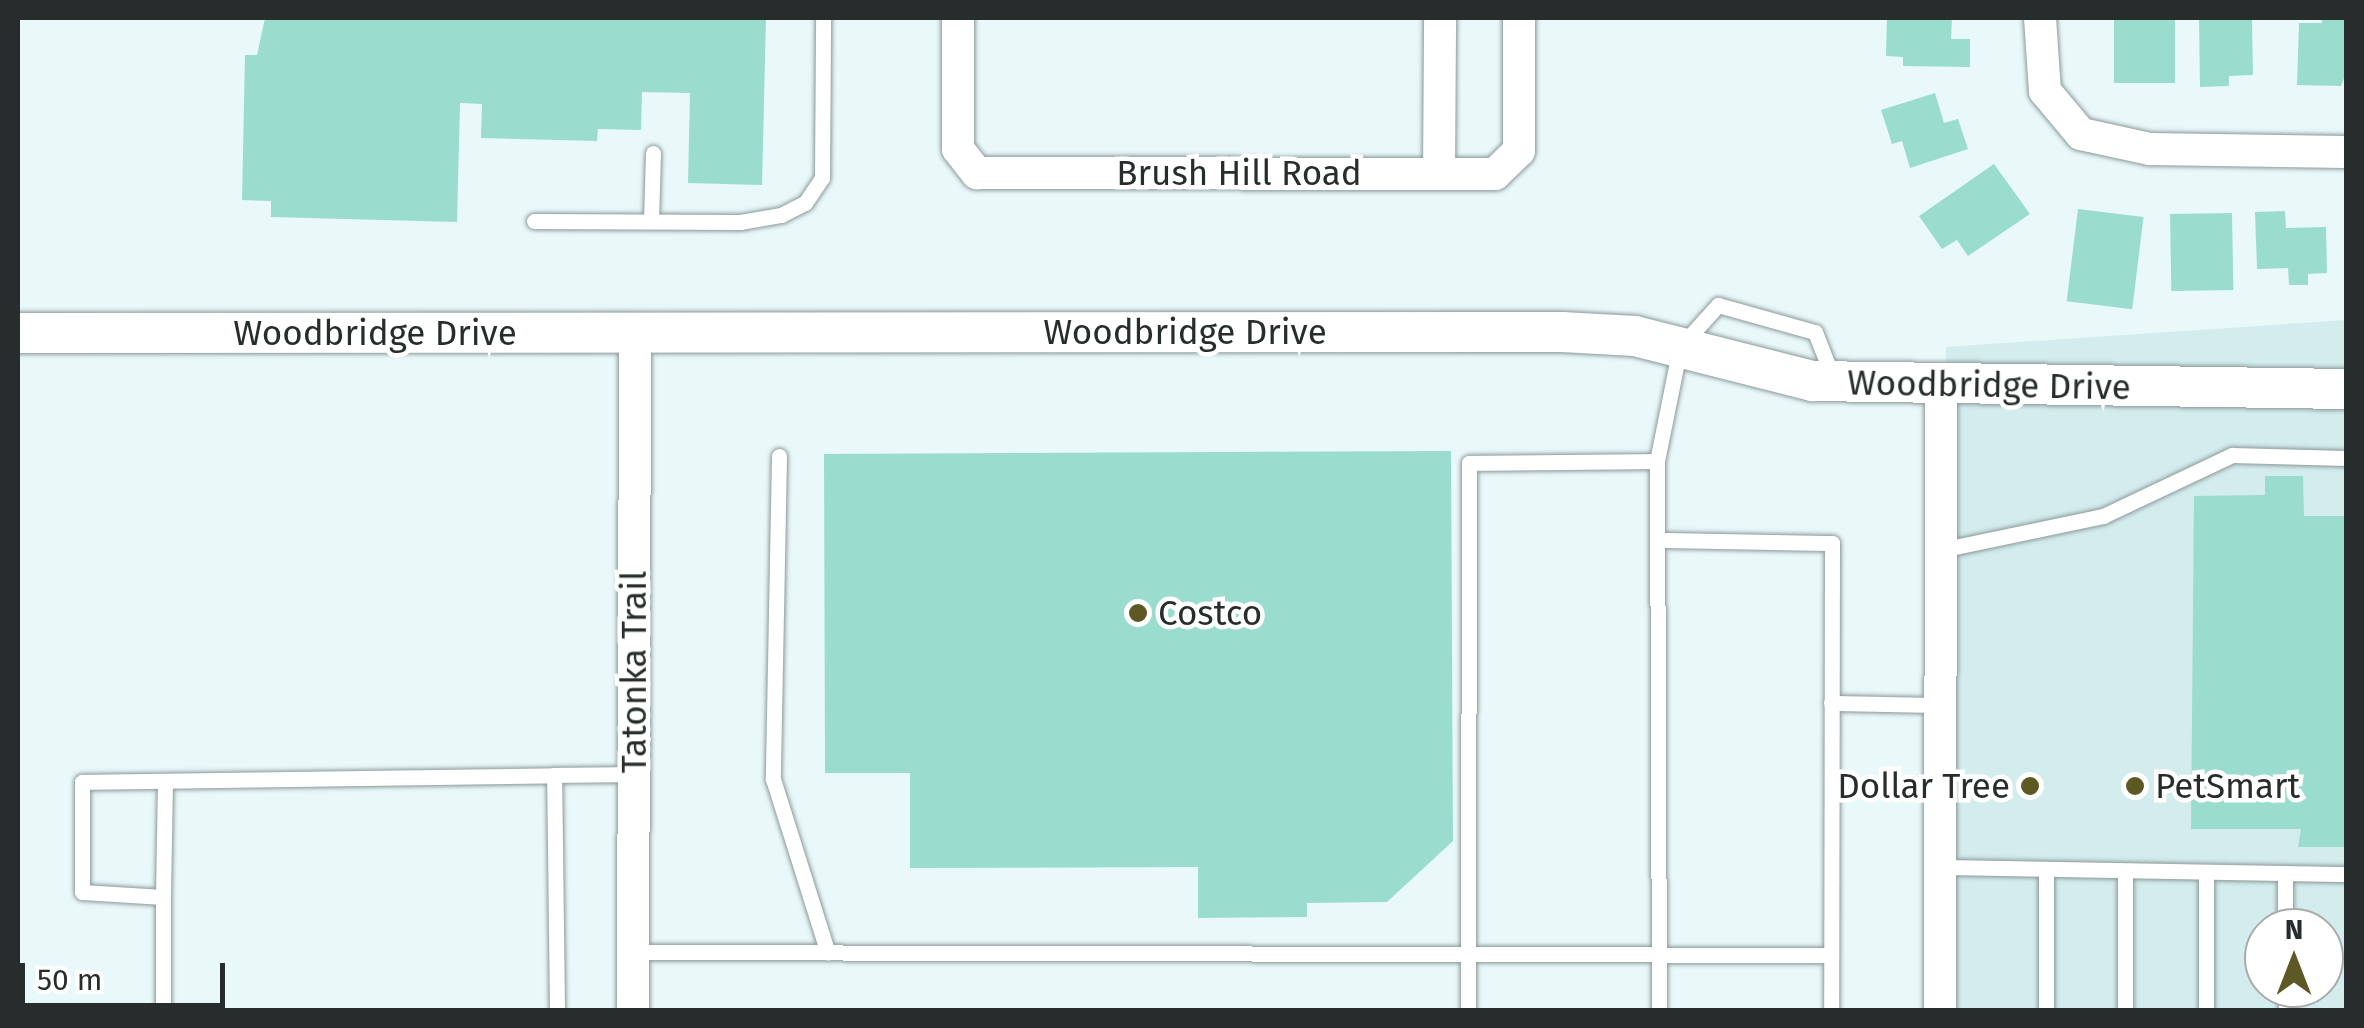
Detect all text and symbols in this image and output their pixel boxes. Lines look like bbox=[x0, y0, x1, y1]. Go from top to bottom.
street label: Brush Hill Road bbox=[1116, 152, 1362, 194]
street label: Woodbridge Drive bbox=[1043, 311, 1327, 353]
street label: Woodbridge Drive bbox=[233, 312, 517, 354]
street label: Woodbridge Drive bbox=[1847, 362, 2131, 408]
street label: Tatonka Trail bbox=[613, 571, 655, 773]
place label: Costco bbox=[1158, 592, 1262, 634]
marker: Costco bbox=[1127, 602, 1149, 624]
place label: Dollar Tree bbox=[1837, 765, 2010, 807]
place label: PetSmart bbox=[2155, 765, 2300, 807]
marker: Dollar Tree bbox=[2019, 775, 2041, 797]
marker: PetSmart bbox=[2124, 775, 2146, 797]
north arrow bbox=[2244, 908, 2344, 1008]
text: N bbox=[2285, 913, 2303, 946]
scale bar bbox=[25, 943, 230, 1005]
text: 50 m bbox=[37, 962, 102, 998]

